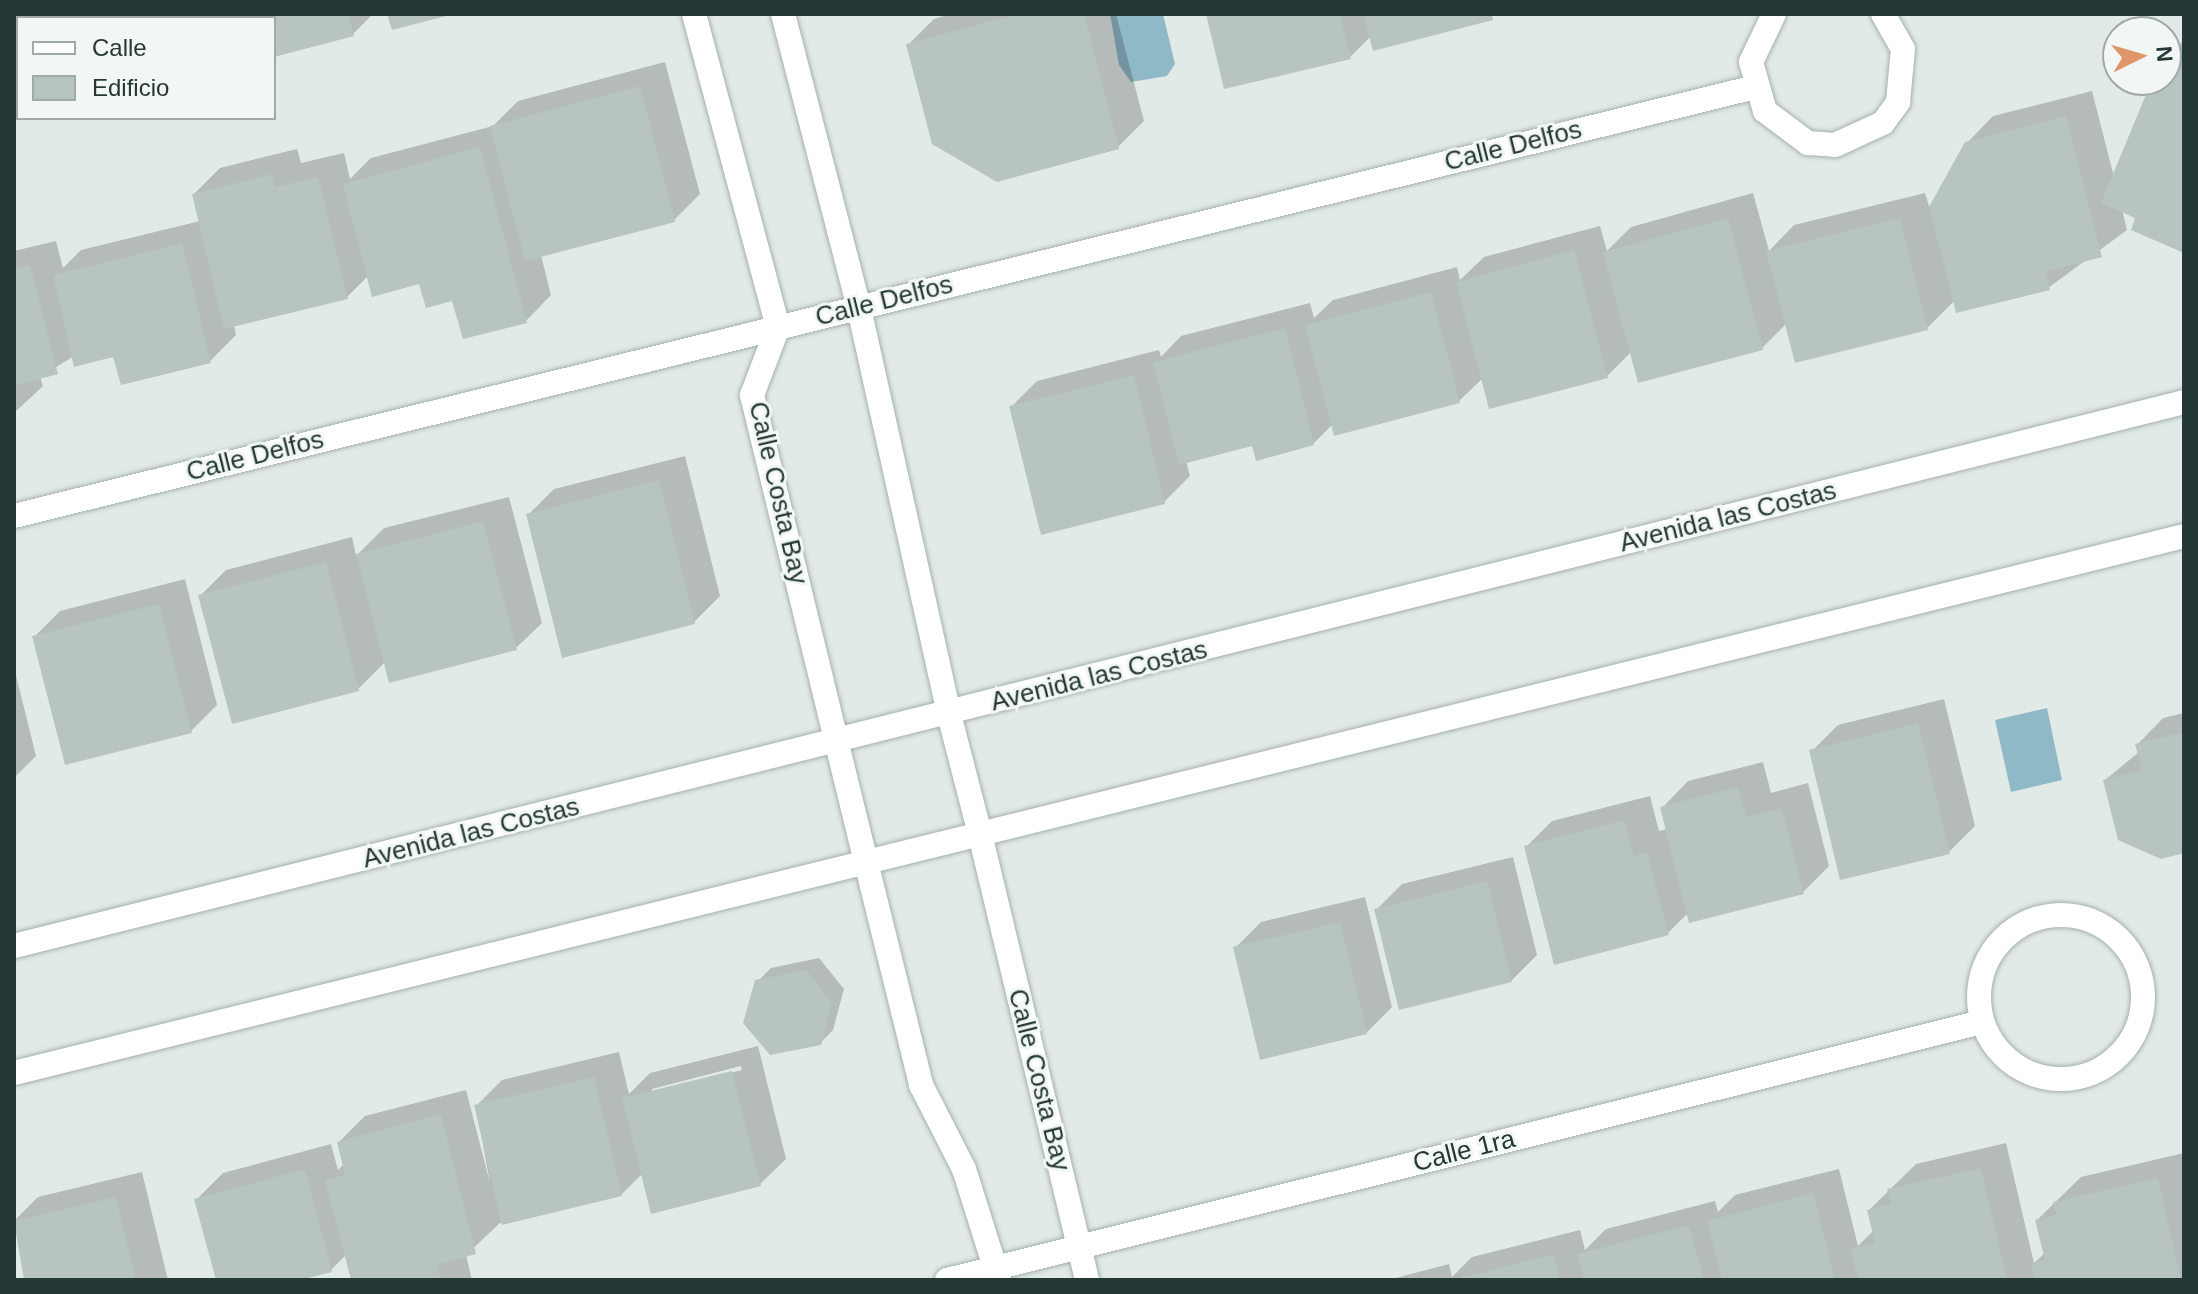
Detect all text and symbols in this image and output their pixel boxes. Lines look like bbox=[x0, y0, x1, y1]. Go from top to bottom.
legend bbox=[16, 16, 276, 120]
north arrow bbox=[2102, 16, 2182, 96]
text: Calle bbox=[92, 34, 147, 61]
text: N bbox=[2151, 45, 2178, 63]
text: Edificio bbox=[92, 74, 169, 101]
street label: Calle Delfos bbox=[1441, 114, 1585, 178]
street label: Calle Delfos bbox=[812, 269, 956, 333]
street label: Calle Costa Bay bbox=[742, 399, 814, 587]
street label: Calle Delfos bbox=[183, 424, 327, 488]
street label: Avenida las Costas bbox=[1616, 475, 1840, 559]
street label: Avenida las Costas bbox=[987, 634, 1211, 718]
street label: Avenida las Costas bbox=[359, 791, 583, 875]
street label: Calle Costa Bay bbox=[1001, 986, 1077, 1174]
street label: Calle 1ra bbox=[1410, 1123, 1518, 1179]

